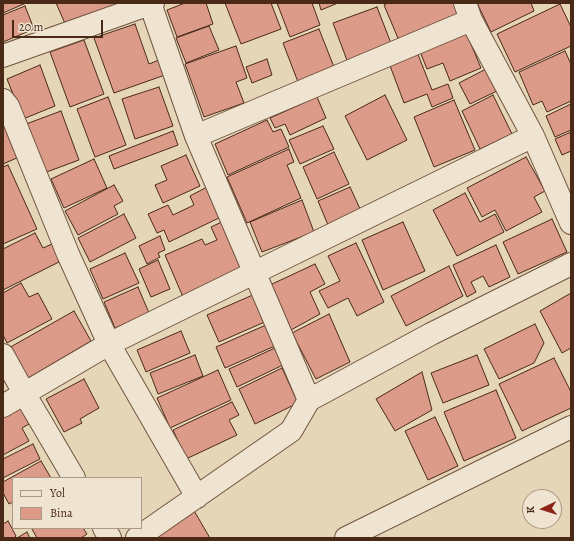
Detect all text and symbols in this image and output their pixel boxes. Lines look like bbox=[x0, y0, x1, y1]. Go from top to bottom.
scale bar bbox=[14, 12, 105, 38]
text: 20 m bbox=[19, 19, 43, 35]
legend bbox=[12, 477, 142, 529]
text: Yol bbox=[50, 485, 65, 501]
north arrow bbox=[522, 489, 562, 529]
text: Bina bbox=[50, 505, 73, 521]
text: K bbox=[523, 506, 538, 514]

